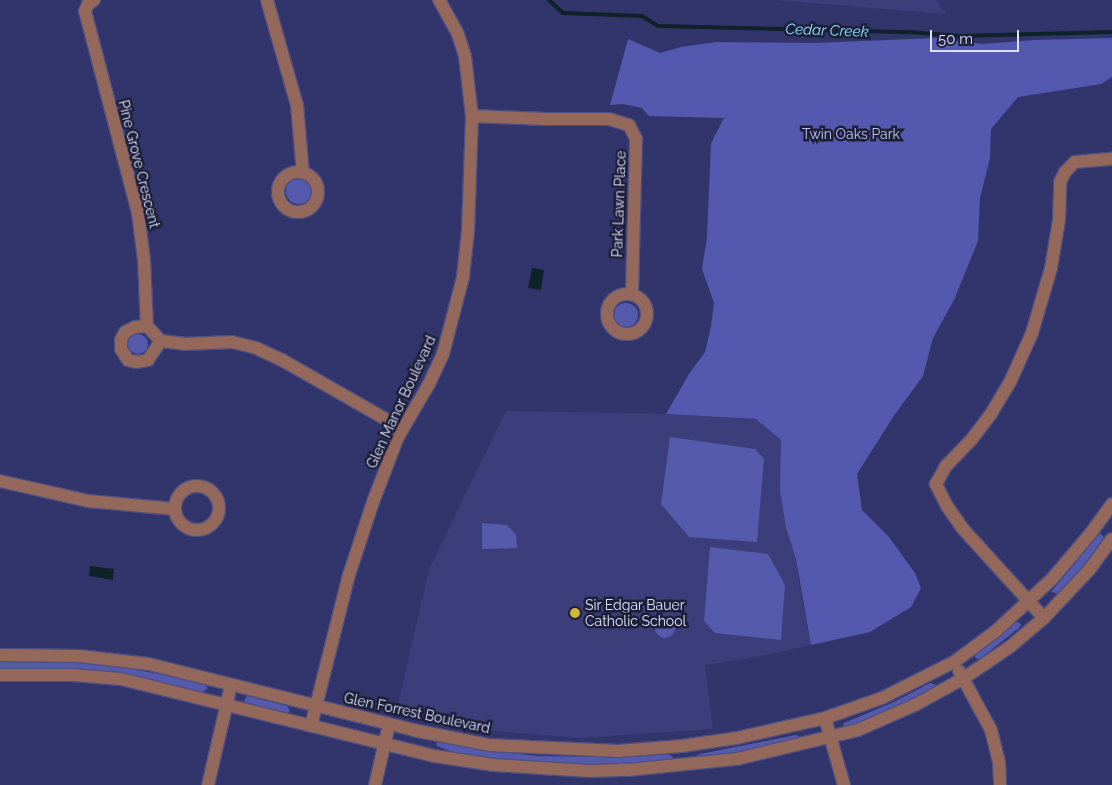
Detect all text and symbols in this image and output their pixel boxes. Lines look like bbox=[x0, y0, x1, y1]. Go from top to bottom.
scale bar bbox=[932, 20, 1021, 52]
water label: Cedar Creek bbox=[785, 21, 869, 41]
text: 50 m bbox=[938, 30, 973, 48]
street label: Pine Grove Crescent bbox=[115, 98, 163, 230]
park label: Twin Oaks Park bbox=[802, 126, 900, 142]
street label: Park Lawn Place bbox=[609, 150, 629, 258]
street label: Glen Manor Boulevard bbox=[363, 333, 439, 471]
place label: Sir Edgar Bauer Catholic School bbox=[585, 597, 686, 630]
marker: Sir Edgar Bauer Catholic School bbox=[569, 607, 581, 619]
street label: Glen Forrest Boulevard bbox=[342, 689, 492, 737]

